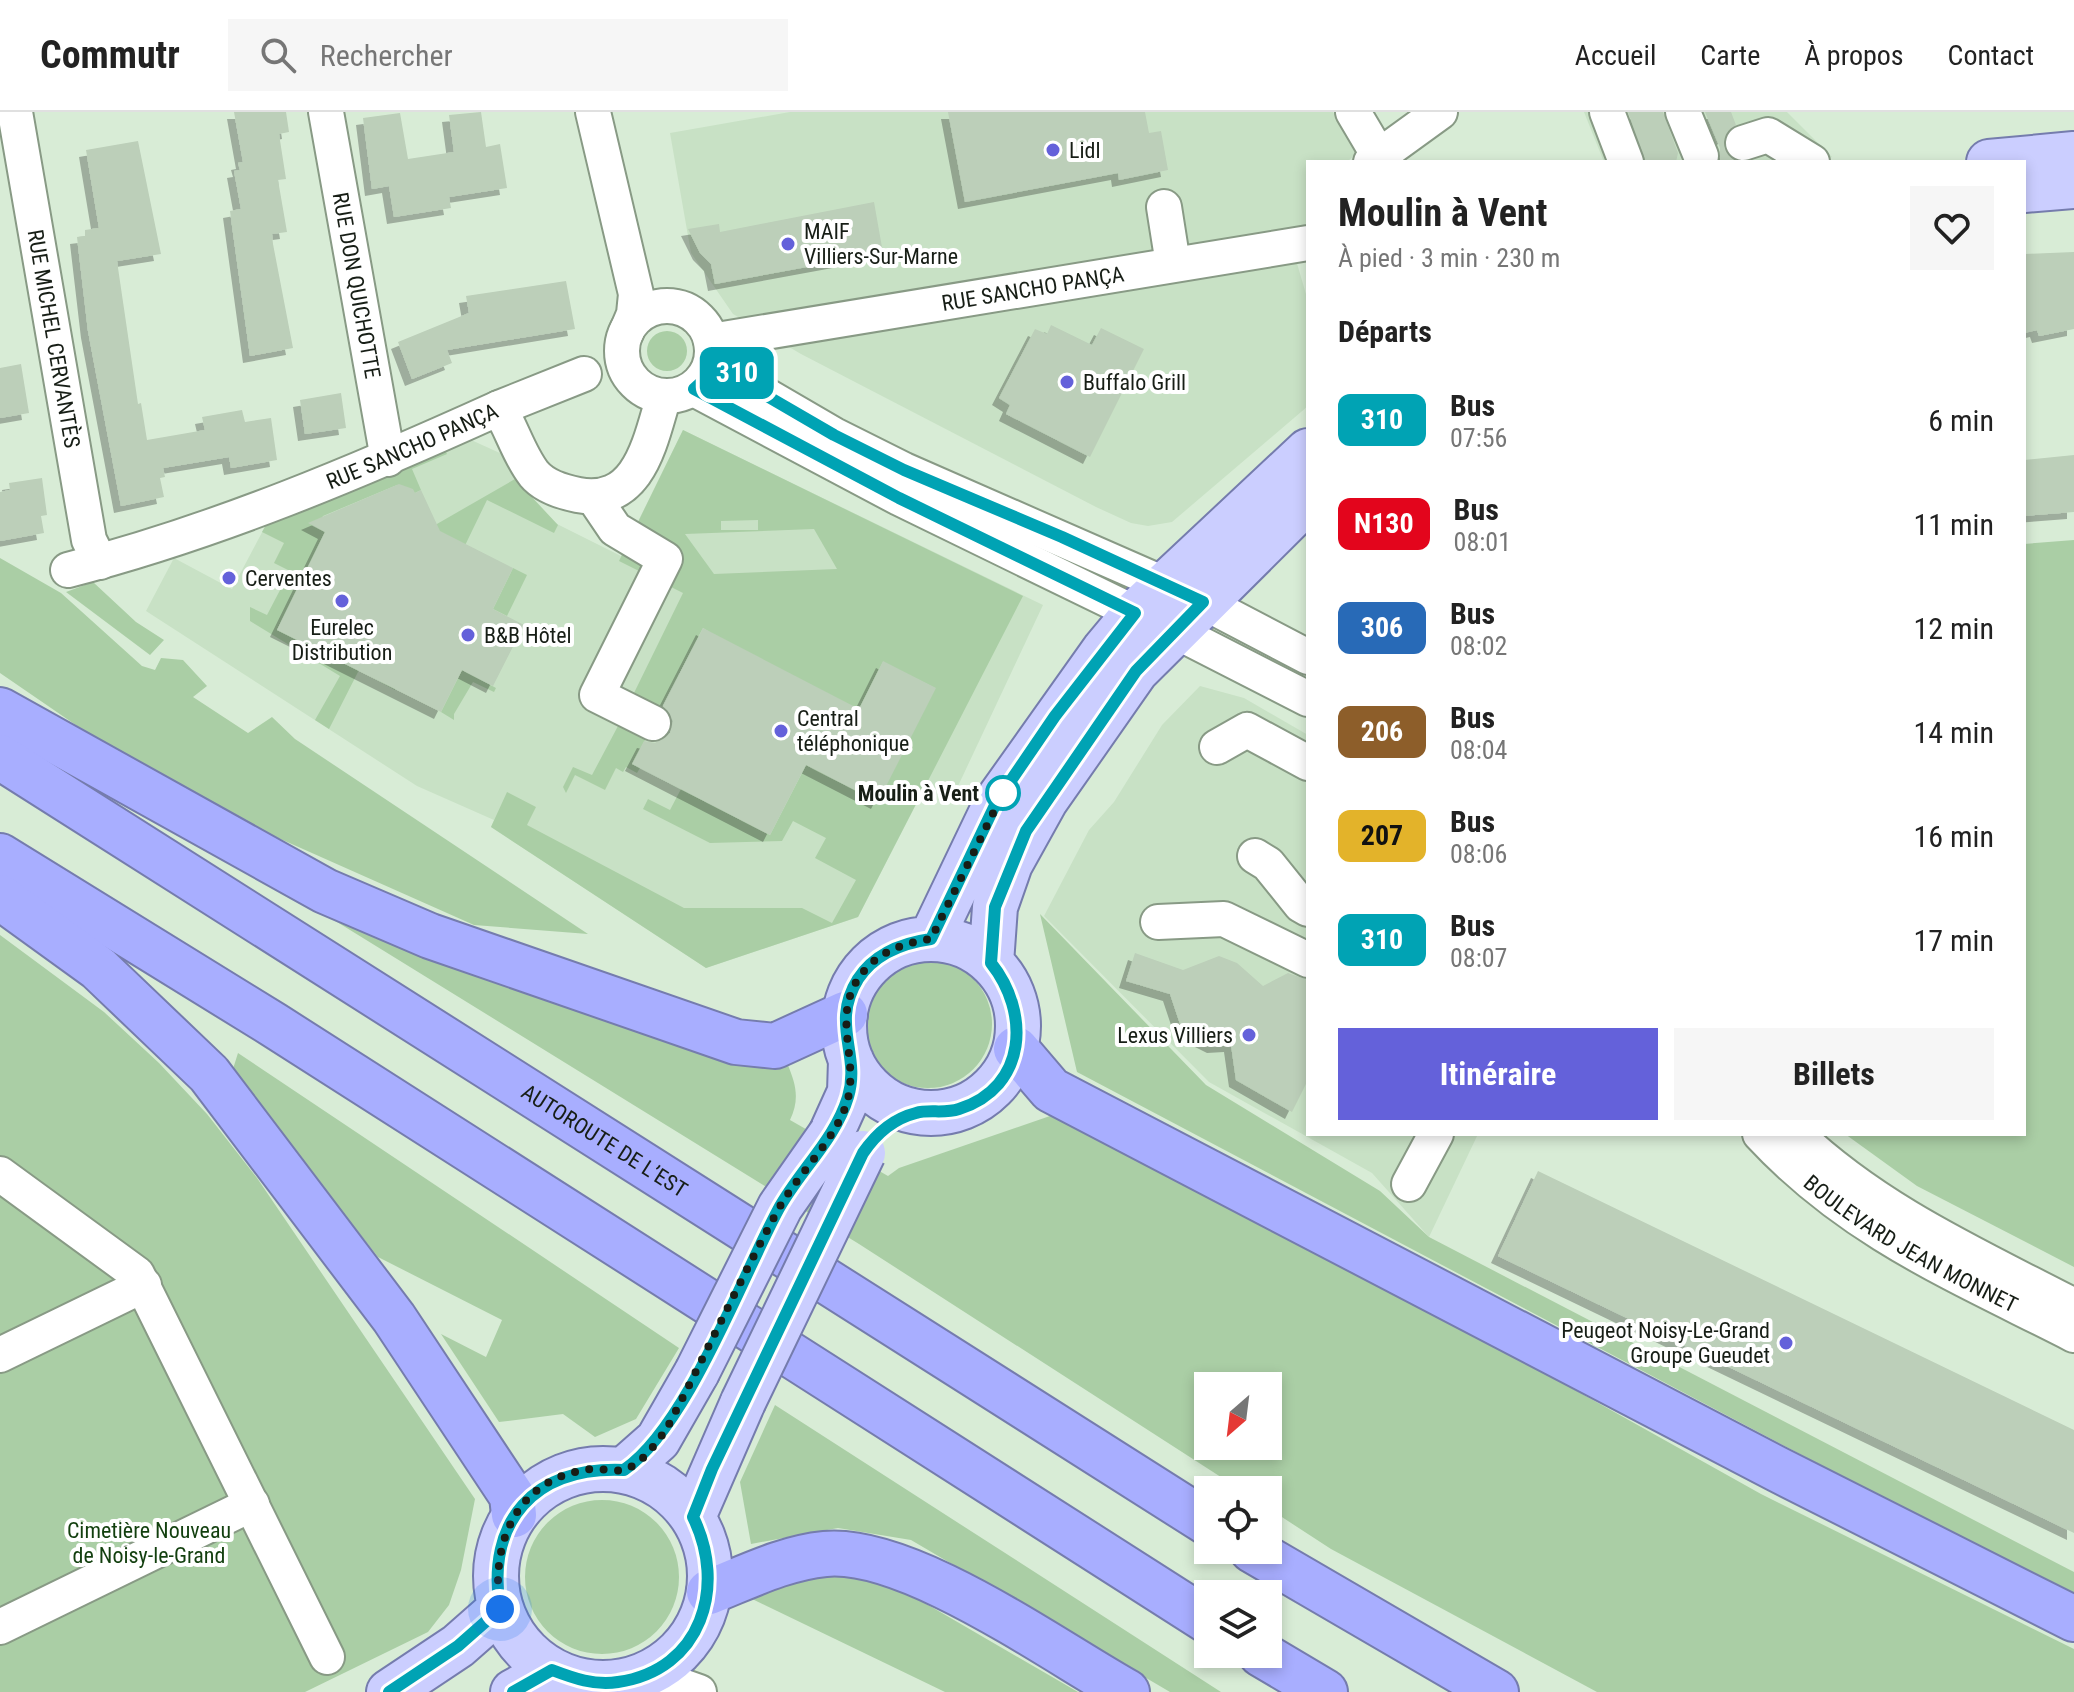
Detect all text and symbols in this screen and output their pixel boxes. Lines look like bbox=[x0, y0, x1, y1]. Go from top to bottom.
search box bbox=[228, 19, 788, 91]
text: Commutr bbox=[40, 33, 180, 77]
icon: search bbox=[256, 33, 300, 77]
text: Rechercher bbox=[320, 38, 453, 73]
text: Accueil bbox=[1575, 39, 1656, 72]
text: Carte bbox=[1700, 39, 1760, 72]
text: À propos bbox=[1804, 39, 1904, 72]
text: Contact bbox=[1948, 39, 2034, 72]
place label: Lidl bbox=[1069, 138, 1100, 163]
marker: Lidl bbox=[1044, 141, 1062, 159]
button: heart bbox=[1910, 186, 1994, 270]
street label: RUE DON QUICHOTTE bbox=[328, 190, 385, 381]
text: Moulin à Vent bbox=[1338, 191, 1547, 235]
place label: MAIF Villiers-Sur-Marne bbox=[804, 219, 958, 269]
street label: RUE MICHEL CERVANTÈS bbox=[23, 228, 85, 450]
marker: MAIF Villiers-Sur-Marne bbox=[779, 235, 797, 253]
text: À pied · 3 min · 230 m bbox=[1338, 243, 1560, 273]
street label: RUE SANCHO PANÇA bbox=[940, 261, 1126, 316]
text: Départs bbox=[1338, 314, 1432, 349]
line badge: 310 bbox=[691, 347, 783, 399]
text: 310 bbox=[716, 356, 758, 389]
place label: Buffalo Grill bbox=[1083, 370, 1186, 395]
marker: Buffalo Grill bbox=[1058, 373, 1076, 391]
text: Bus bbox=[1450, 388, 1495, 423]
street label: RUE SANCHO PANÇA bbox=[323, 398, 502, 494]
text: 310 bbox=[1361, 403, 1403, 436]
text: 6 min bbox=[1928, 403, 1994, 438]
text: 07:56 bbox=[1450, 423, 1507, 453]
text: Bus bbox=[1454, 492, 1499, 527]
text: N130 bbox=[1354, 507, 1414, 540]
text: 11 min bbox=[1913, 507, 1994, 542]
text: 08:01 bbox=[1454, 527, 1511, 557]
place label: Cerventes bbox=[245, 566, 332, 591]
marker: Cerventes bbox=[220, 569, 238, 587]
marker: Eurelec Distribution bbox=[333, 592, 351, 610]
text: Bus bbox=[1450, 596, 1495, 631]
text: 306 bbox=[1361, 611, 1403, 644]
text: 12 min bbox=[1913, 611, 1994, 646]
place label: Eurelec Distribution bbox=[292, 615, 392, 665]
place label: B&B Hôtel bbox=[484, 623, 572, 648]
marker: B&B Hôtel bbox=[459, 626, 477, 644]
text: 08:02 bbox=[1450, 631, 1507, 661]
text: Bus bbox=[1450, 700, 1495, 735]
place label: Central téléphonique bbox=[797, 706, 909, 756]
text: 206 bbox=[1361, 715, 1403, 748]
text: 14 min bbox=[1913, 715, 1994, 750]
marker: Central téléphonique bbox=[772, 722, 790, 740]
text: 08:04 bbox=[1450, 735, 1507, 765]
marker: Moulin à Vent bbox=[986, 776, 1020, 810]
place label: Moulin à Vent bbox=[858, 781, 979, 806]
text: Bus bbox=[1450, 804, 1495, 839]
text: 207 bbox=[1361, 819, 1403, 852]
text: 16 min bbox=[1913, 819, 1994, 854]
text: 08:06 bbox=[1450, 839, 1507, 869]
text: Bus bbox=[1450, 908, 1495, 943]
text: 310 bbox=[1361, 923, 1403, 956]
text: 17 min bbox=[1913, 923, 1994, 958]
text: 08:07 bbox=[1450, 943, 1507, 973]
place label: Lexus Villiers bbox=[1117, 1023, 1233, 1048]
marker: Lexus Villiers bbox=[1240, 1026, 1258, 1044]
button: Itinéraire bbox=[1338, 1028, 1658, 1120]
button: Billets bbox=[1674, 1028, 1994, 1120]
street label: AUTOROUTE DE L’EST bbox=[517, 1079, 692, 1203]
street label: BOULEVARD JEAN MONNET bbox=[1799, 1170, 2022, 1318]
place label: Peugeot Noisy-Le-Grand Groupe Gueudet bbox=[1561, 1318, 1770, 1368]
marker: Peugeot Noisy-Le-Grand Groupe Gueudet bbox=[1777, 1334, 1795, 1352]
north arrow bbox=[1194, 1372, 1282, 1460]
map controls bbox=[1194, 1372, 1282, 1668]
button: locate bbox=[1194, 1476, 1282, 1564]
park label: Cimetière Nouveau de Noisy-le-Grand bbox=[67, 1518, 231, 1568]
button: layers bbox=[1194, 1580, 1282, 1668]
your location bbox=[480, 1589, 520, 1629]

